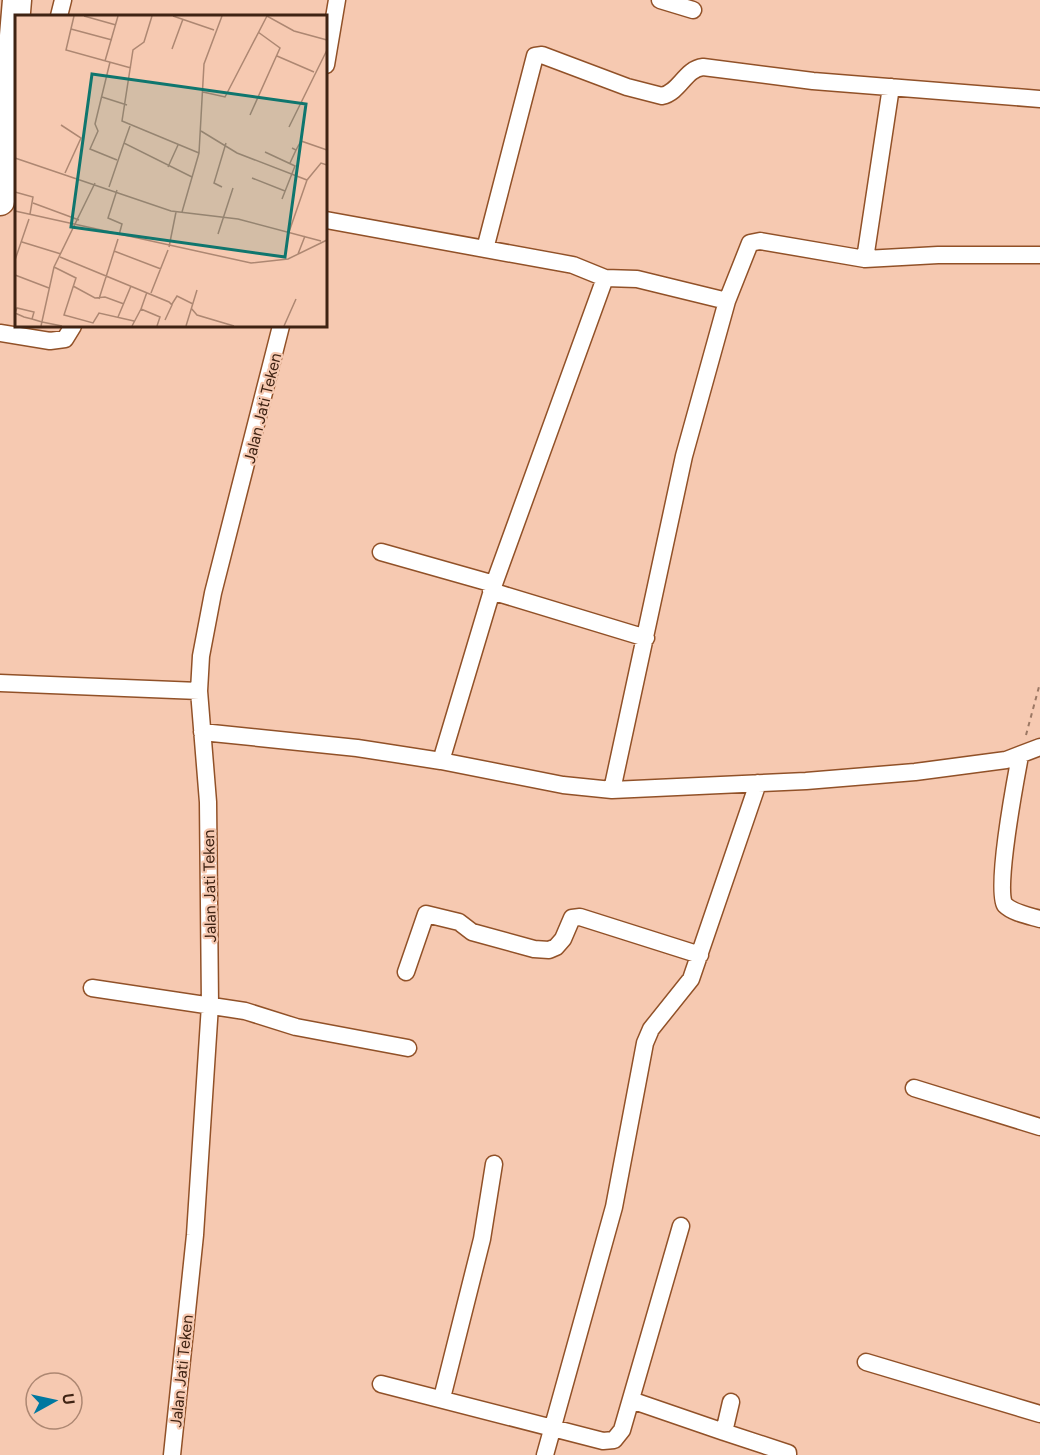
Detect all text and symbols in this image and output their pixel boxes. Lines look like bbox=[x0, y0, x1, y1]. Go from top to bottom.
inset map bbox=[15, 15, 327, 327]
street label: Jalan Jati Teken bbox=[240, 351, 285, 465]
street label: Jalan Jati Teken bbox=[199, 829, 220, 943]
street label: Jalan Jati Teken bbox=[166, 1314, 197, 1428]
north arrow bbox=[24, 1371, 84, 1431]
text: U bbox=[58, 1392, 79, 1406]

